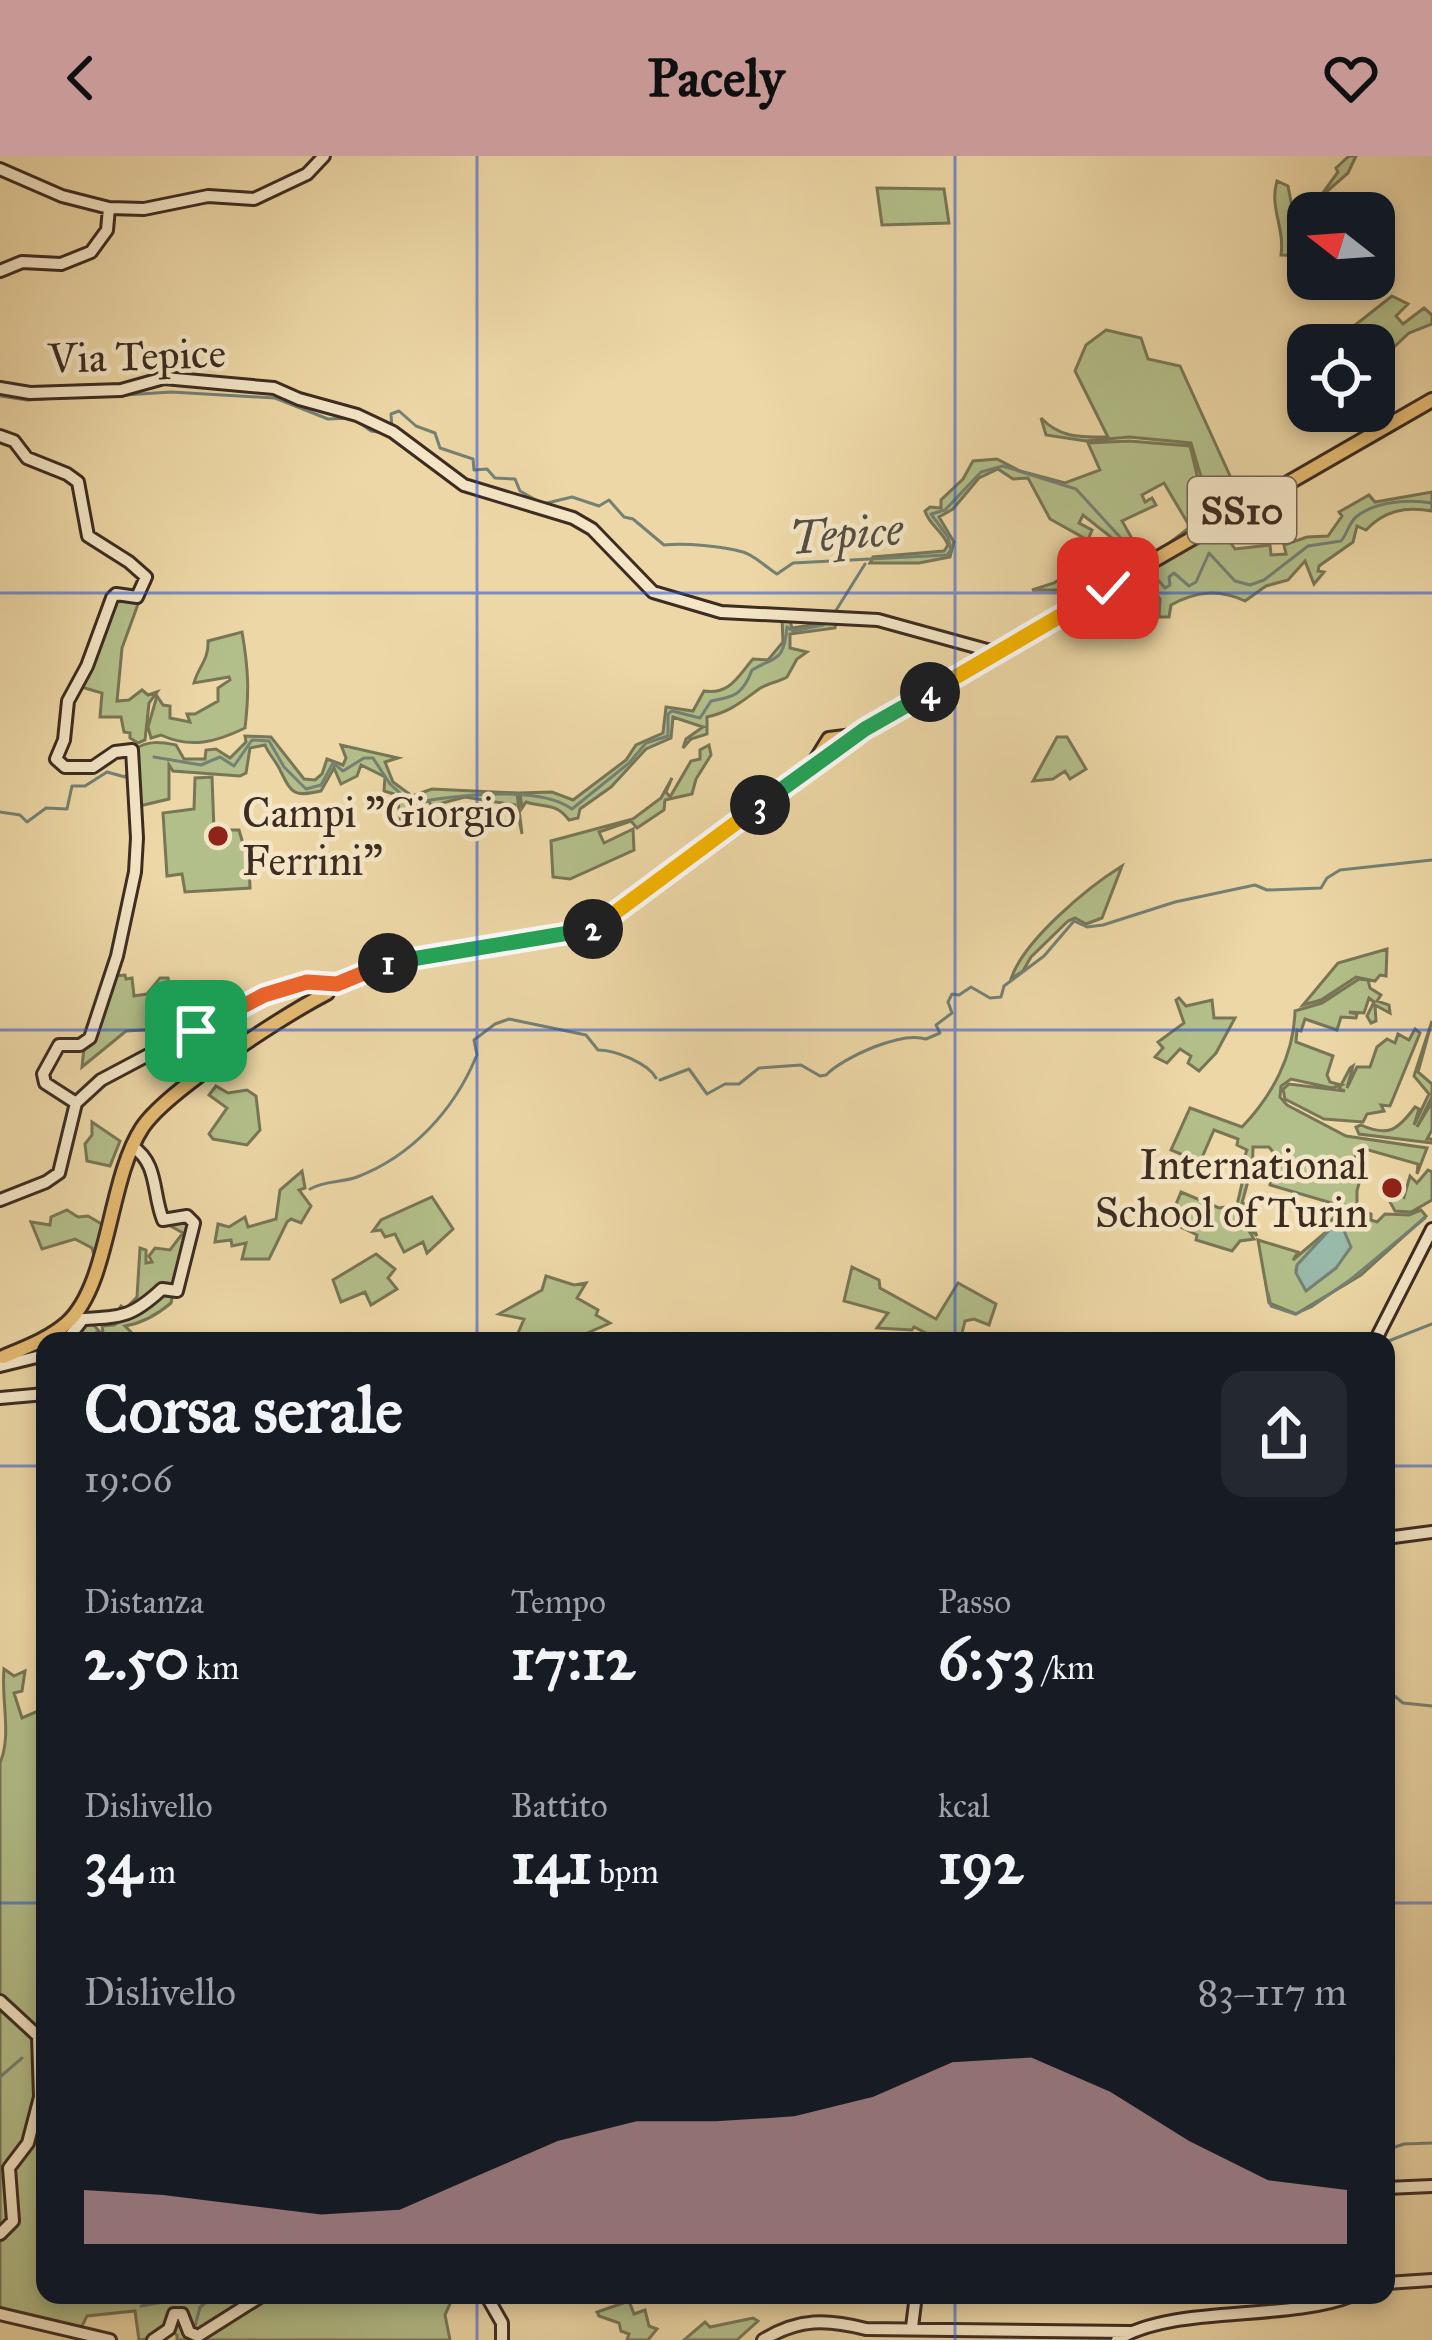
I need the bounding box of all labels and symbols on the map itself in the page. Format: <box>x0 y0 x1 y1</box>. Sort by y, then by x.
north arrow <box>1287 192 1395 300</box>
street label: Via Tepice <box>46 327 227 385</box>
road number: SS10 <box>1188 477 1296 543</box>
water label: Tepice <box>787 501 906 566</box>
pin <box>1057 537 1159 639</box>
pin: 4 <box>900 662 960 722</box>
pin: 3 <box>730 775 790 835</box>
place label: Campi "Giorgio Ferrini" <box>242 787 516 887</box>
marker: Campi "Giorgio Ferrini" <box>205 823 231 849</box>
pin: 2 <box>563 899 623 959</box>
pin: 1 <box>358 933 418 993</box>
pin <box>145 980 247 1082</box>
place label: International School of Turin <box>1095 1139 1369 1239</box>
marker: International School of Turin <box>1379 1175 1405 1201</box>

